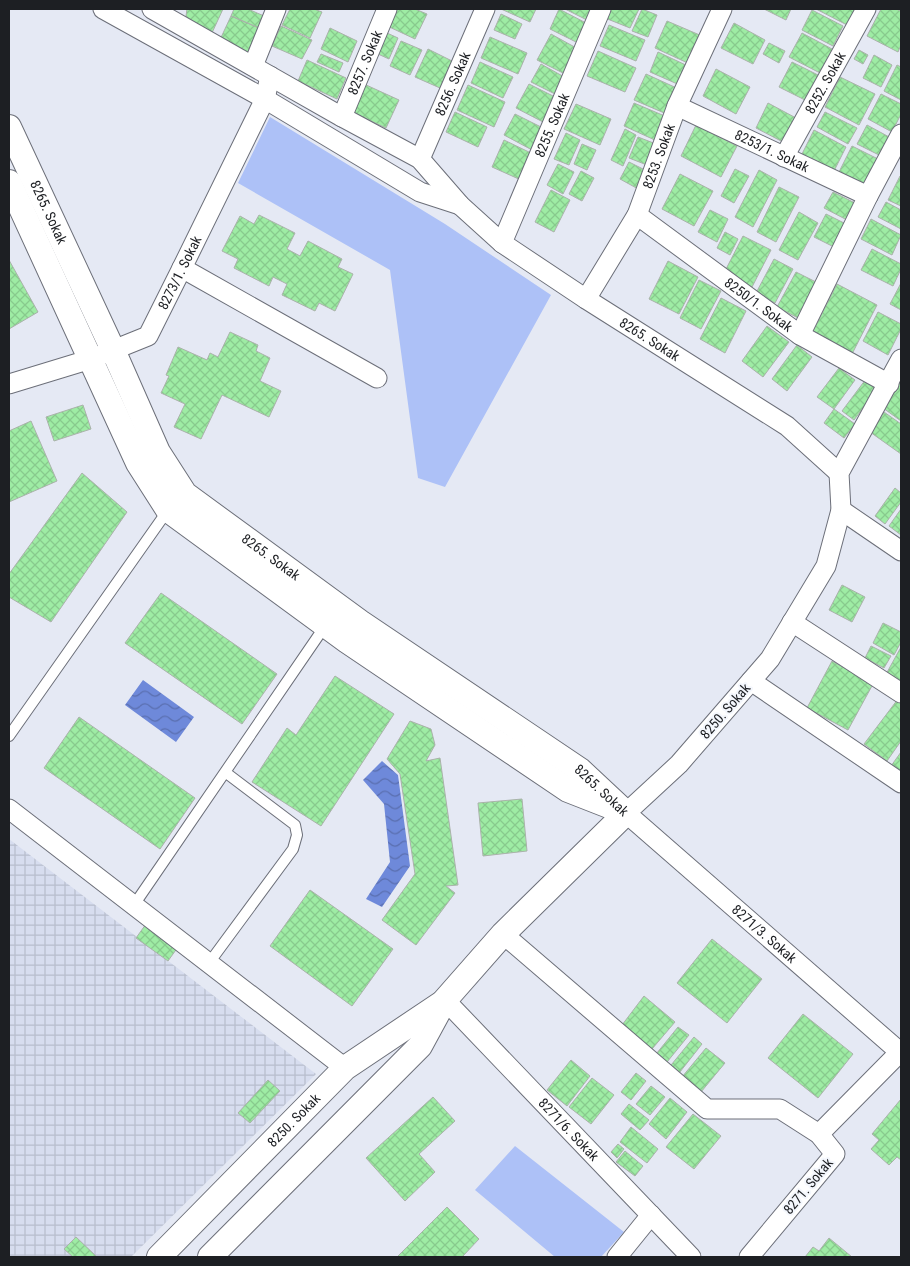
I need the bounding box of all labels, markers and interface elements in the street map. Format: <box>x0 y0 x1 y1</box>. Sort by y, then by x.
street label: 8257. Sokak <box>344 27 385 97</box>
street label: 8252. Sokak <box>802 48 849 116</box>
street label: 8256. Sokak <box>432 49 474 118</box>
street label: 8255. Sokak <box>531 90 573 160</box>
street label: 8253. Sokak <box>639 121 678 191</box>
street label: 8253/1. Sokak <box>732 126 812 175</box>
street label: 8265. Sokak <box>27 178 71 247</box>
street label: 8273/1. Sokak <box>155 232 205 312</box>
street label: 8250/1. Sokak <box>721 274 796 335</box>
street label: 8265. Sokak <box>617 314 683 365</box>
street label: 8265. Sokak <box>239 530 304 584</box>
street label: 8250. Sokak <box>697 680 754 742</box>
street label: 8265. Sokak <box>572 761 632 820</box>
street label: 8271/3. Sokak <box>729 901 800 967</box>
street label: 8250. Sokak <box>264 1090 324 1150</box>
street label: 8271/6. Sokak <box>535 1095 603 1164</box>
street label: 8271. Sokak <box>780 1154 836 1217</box>

